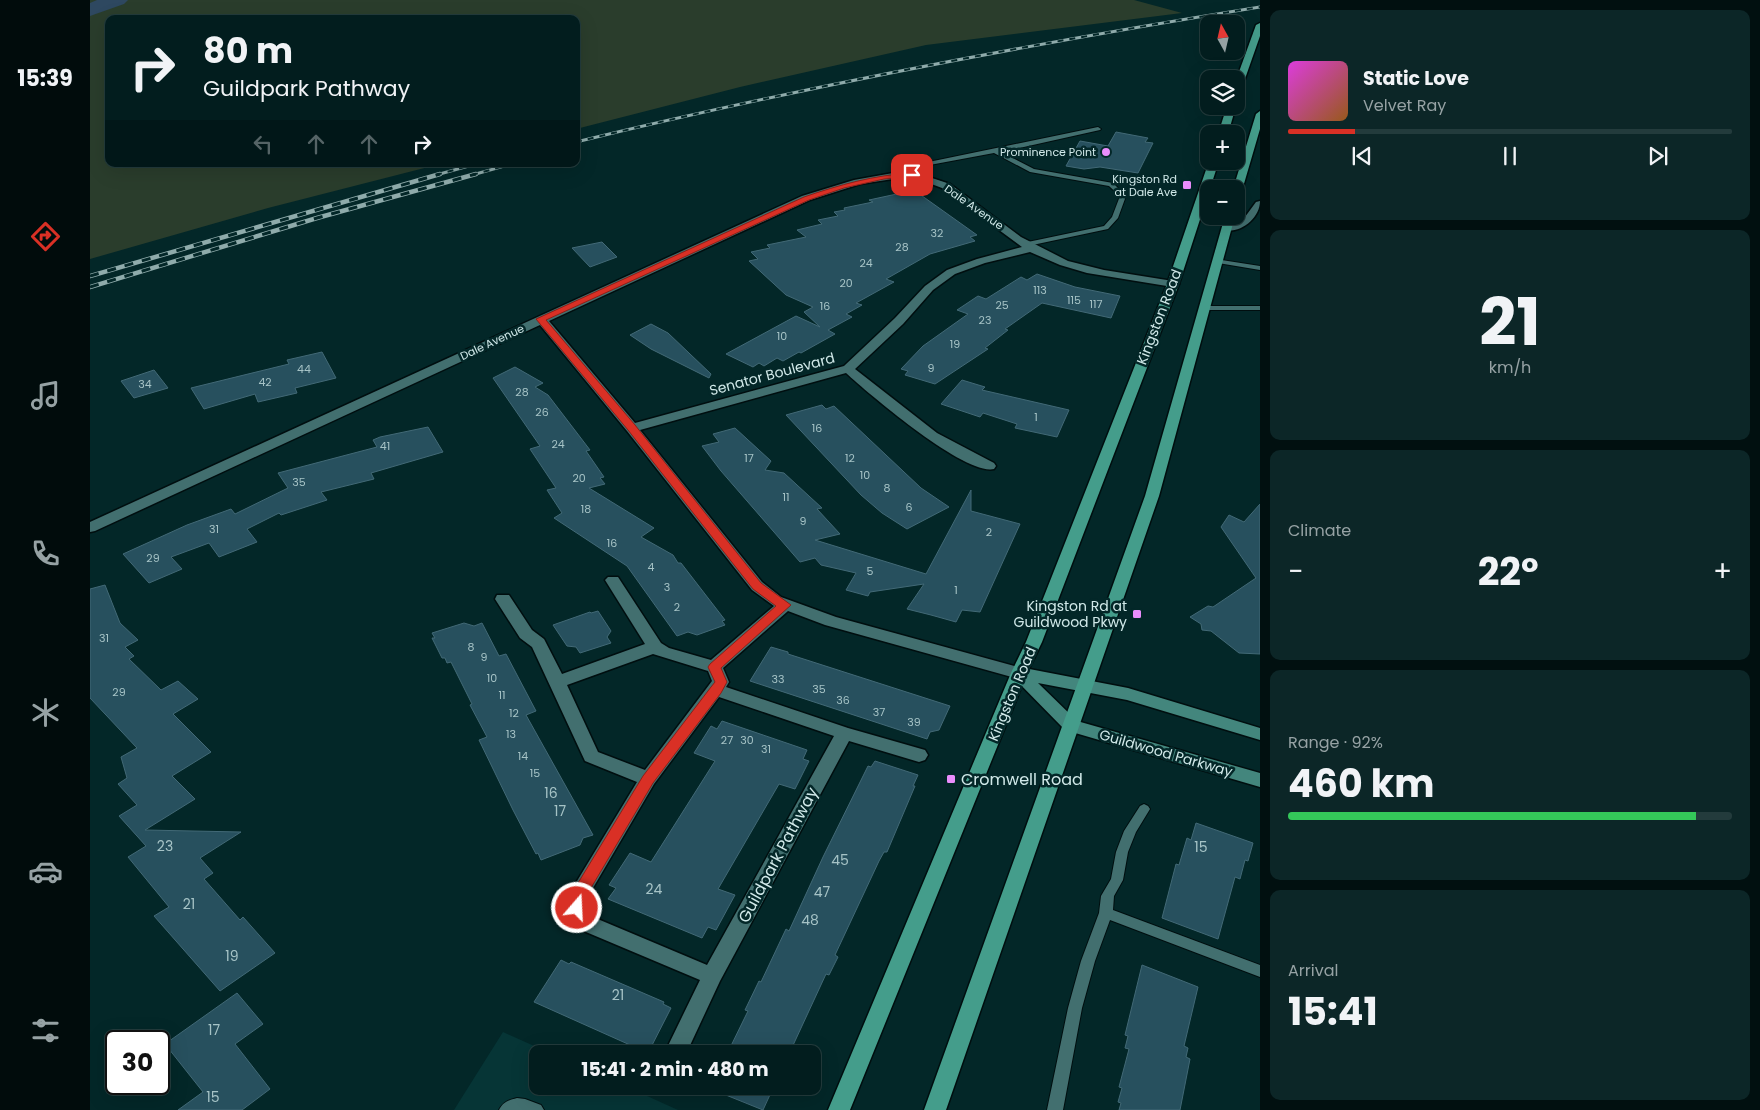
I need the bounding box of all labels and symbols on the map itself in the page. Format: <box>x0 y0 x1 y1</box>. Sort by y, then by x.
north arrow <box>1200 15 1245 60</box>
place label: Prominence Point <box>1000 144 1096 160</box>
marker: Prominence Point <box>1100 146 1112 158</box>
pin <box>891 154 933 196</box>
place label: Kingston Rd at Dale Ave <box>1112 171 1177 200</box>
marker: Kingston Rd at Dale Ave <box>1181 179 1193 191</box>
street label: Dale Avenue <box>941 181 1007 233</box>
house number: 32 <box>931 225 943 241</box>
house number: 28 <box>895 239 909 255</box>
house number: 24 <box>859 255 873 271</box>
street label: Kingston Road <box>1132 266 1186 368</box>
house number: 20 <box>839 275 853 291</box>
house number: 113 <box>1033 282 1047 298</box>
house number: 115 <box>1067 292 1081 308</box>
house number: 117 <box>1089 296 1103 312</box>
house number: 25 <box>995 297 1009 313</box>
house number: 16 <box>820 298 830 314</box>
house number: 23 <box>979 312 991 328</box>
street label: Dale Avenue <box>457 320 527 364</box>
house number: 10 <box>777 328 787 344</box>
house number: 19 <box>950 336 960 352</box>
street label: Senator Boulevard <box>707 348 837 400</box>
house number: 9 <box>928 360 935 376</box>
house number: 44 <box>297 361 311 377</box>
house number: 42 <box>258 374 272 390</box>
house number: 34 <box>138 376 152 392</box>
house number: 28 <box>515 384 529 400</box>
house number: 26 <box>535 404 549 420</box>
house number: 1 <box>1034 409 1038 425</box>
house number: 16 <box>812 420 822 436</box>
house number: 24 <box>551 436 565 452</box>
house number: 41 <box>380 438 390 454</box>
house number: 17 <box>744 450 754 466</box>
house number: 12 <box>845 450 855 466</box>
house number: 10 <box>860 467 870 483</box>
house number: 20 <box>572 470 586 486</box>
house number: 35 <box>292 474 306 490</box>
house number: 8 <box>884 480 891 496</box>
house number: 11 <box>782 489 790 505</box>
house number: 6 <box>906 499 913 515</box>
house number: 18 <box>581 501 591 517</box>
house number: 9 <box>800 513 807 529</box>
house number: 31 <box>209 521 219 537</box>
house number: 2 <box>986 524 992 540</box>
house number: 16 <box>607 535 617 551</box>
house number: 29 <box>146 550 160 566</box>
house number: 4 <box>648 559 655 575</box>
house number: 5 <box>867 563 874 579</box>
house number: 3 <box>664 579 670 595</box>
house number: 1 <box>954 582 958 598</box>
place label: Kingston Rd at Guildwood Pkwy <box>1014 596 1127 632</box>
house number: 2 <box>674 599 680 615</box>
marker: Kingston Rd at Guildwood Pkwy <box>1131 608 1143 620</box>
house number: 31 <box>99 630 109 646</box>
house number: 8 <box>468 639 475 655</box>
street label: Kingston Road <box>983 644 1041 744</box>
house number: 9 <box>481 649 488 665</box>
house number: 10 <box>487 670 497 686</box>
house number: 33 <box>772 671 784 687</box>
house number: 35 <box>812 681 826 697</box>
house number: 29 <box>112 684 126 700</box>
house number: 11 <box>498 687 506 703</box>
house number: 36 <box>836 692 850 708</box>
house number: 37 <box>873 704 885 720</box>
house number: 12 <box>509 705 519 721</box>
house number: 39 <box>907 714 921 730</box>
street label: Guildwood Parkway <box>1097 724 1235 782</box>
house number: 13 <box>506 726 516 742</box>
house number: 27 <box>721 732 733 748</box>
house number: 30 <box>740 732 754 748</box>
house number: 31 <box>761 741 771 757</box>
house number: 14 <box>518 748 528 764</box>
house number: 15 <box>530 765 540 781</box>
place label: Cromwell Road <box>961 768 1083 791</box>
marker: Cromwell Road <box>945 773 957 785</box>
house number: 16 <box>544 783 558 803</box>
street label: Guildpark Pathway <box>733 783 823 927</box>
house number: 17 <box>554 801 566 821</box>
house number: 23 <box>157 836 173 856</box>
house number: 15 <box>1194 837 1208 857</box>
house number: 45 <box>831 850 849 870</box>
house number: 24 <box>646 879 663 899</box>
position arrow <box>550 881 602 933</box>
house number: 47 <box>814 882 831 902</box>
house number: 21 <box>183 894 195 914</box>
house number: 48 <box>801 910 819 930</box>
house number: 19 <box>225 946 239 966</box>
house number: 21 <box>612 985 624 1005</box>
house number: 17 <box>208 1020 220 1040</box>
speed limit sign: 30 <box>105 1030 170 1095</box>
house number: 15 <box>206 1087 220 1107</box>

